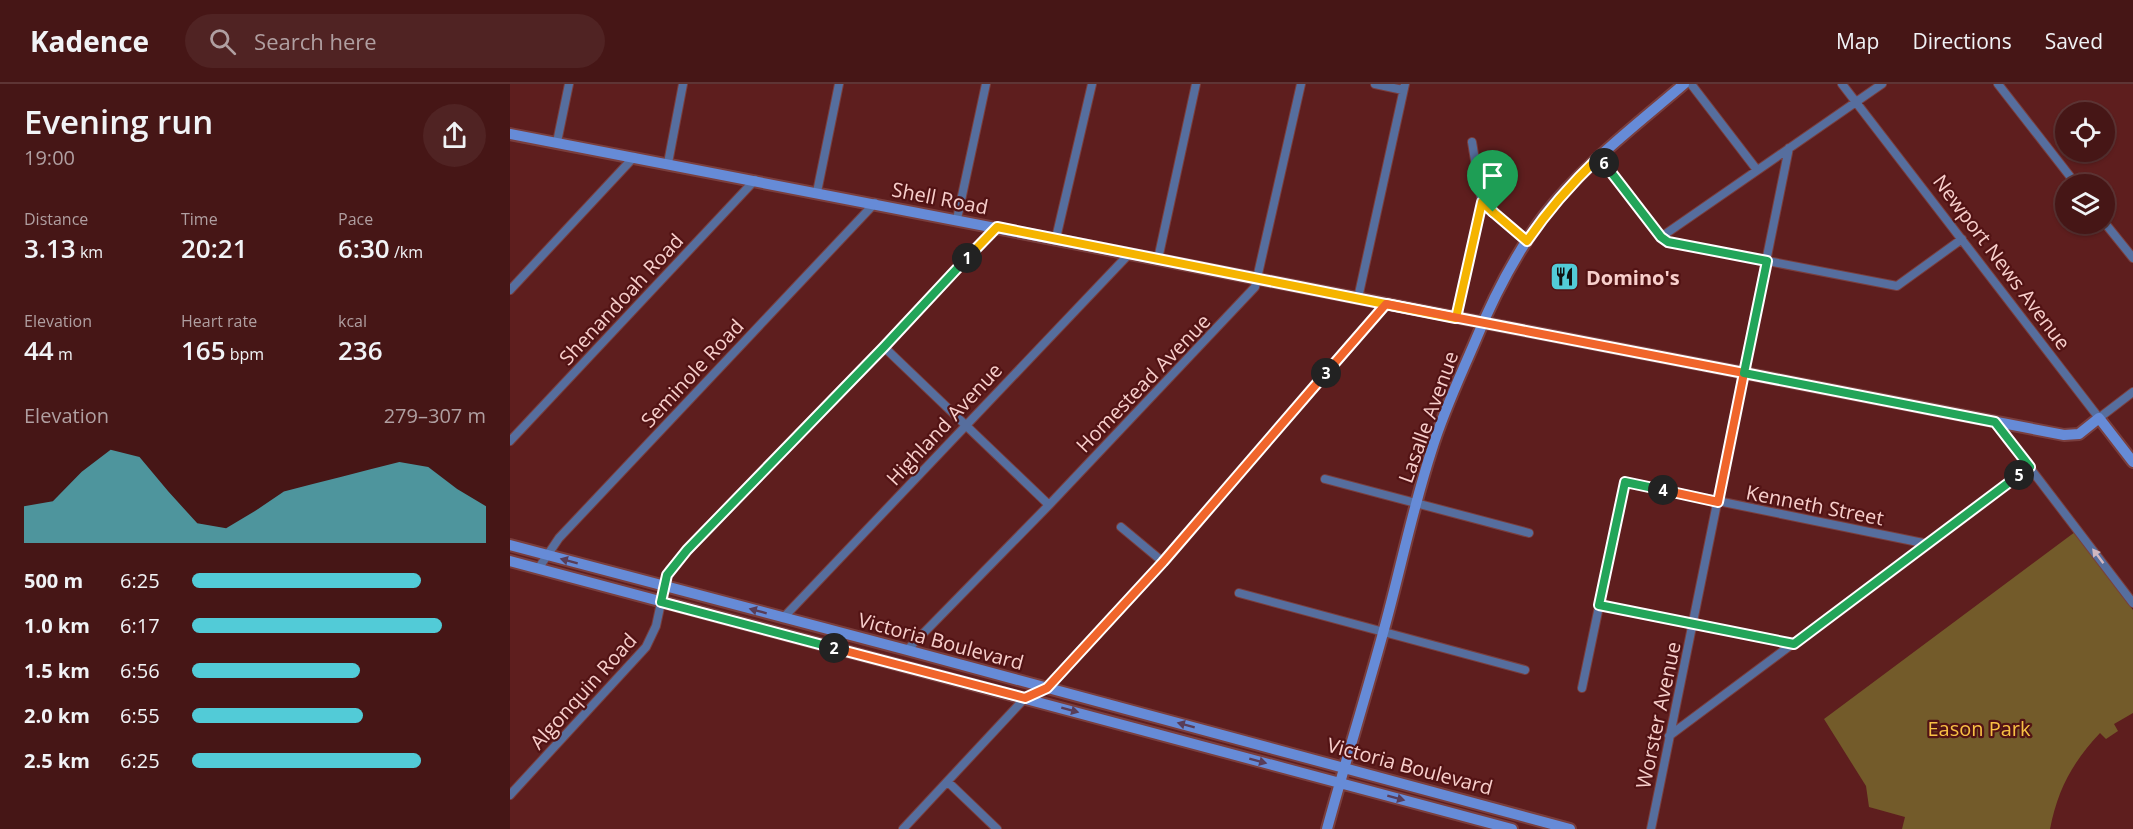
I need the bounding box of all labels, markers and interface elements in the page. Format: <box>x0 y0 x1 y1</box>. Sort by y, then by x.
search box <box>185 14 605 68</box>
text: Kadence <box>30 22 149 60</box>
icon: search <box>206 25 239 58</box>
text: Search here <box>254 26 377 56</box>
text: Map <box>1836 27 1879 55</box>
text: Directions <box>1912 27 2012 55</box>
text: Saved <box>2045 27 2103 55</box>
text: Evening run <box>24 99 213 144</box>
map controls <box>2055 102 2115 234</box>
button: locate <box>2055 102 2115 162</box>
button: share <box>423 104 486 167</box>
text: 19:00 <box>24 144 75 171</box>
pin: 6 <box>1589 148 1619 178</box>
pin <box>1467 150 1518 212</box>
text: 6 <box>1599 152 1609 174</box>
icon: arrive <box>1476 159 1509 192</box>
street label: Newport News Avenue <box>1927 169 2077 355</box>
button: layers <box>2055 174 2115 234</box>
street label: Shell Road <box>890 175 990 221</box>
text: Distance <box>24 208 88 230</box>
text: Time <box>181 208 218 230</box>
text: Pace <box>338 208 373 230</box>
street label: Shenandoah Road <box>553 227 689 371</box>
text: 3.13 <box>24 230 76 266</box>
text: 20:21 <box>181 230 248 266</box>
text: 6:30 <box>338 230 390 266</box>
text: km <box>76 241 103 263</box>
text: /km <box>390 241 423 263</box>
pin: 1 <box>952 243 982 273</box>
text: 1 <box>962 247 972 269</box>
restaurant icon: Domino's <box>1549 261 1581 293</box>
place label: Domino's <box>1586 264 1680 291</box>
street label: Homestead Avenue <box>1070 308 1216 458</box>
text: Elevation <box>24 310 92 332</box>
text: Heart rate <box>181 310 257 332</box>
text: kcal <box>338 310 367 332</box>
street label: Seminole Road <box>635 313 749 433</box>
text: 44 <box>24 332 54 368</box>
text: 165 <box>181 332 226 368</box>
text: 236 <box>338 332 383 368</box>
text: m <box>54 343 73 365</box>
text: bpm <box>226 343 264 365</box>
street label: Lasalle Avenue <box>1392 347 1464 487</box>
street label: Highland Avenue <box>880 357 1008 491</box>
pin: 3 <box>1311 358 1341 388</box>
text: 3 <box>1321 362 1331 384</box>
text: Elevation <box>24 402 109 429</box>
text: 279–307 m <box>384 402 486 429</box>
pin: 5 <box>2004 460 2034 490</box>
text: 5 <box>2014 464 2024 486</box>
pin: 4 <box>1648 475 1678 505</box>
street label: Kenneth Street <box>1744 478 1886 532</box>
text: 4 <box>1658 479 1668 501</box>
one-way arrow <box>2092 549 2104 564</box>
one-way arrow <box>560 556 578 565</box>
text: 500 m <box>24 567 83 594</box>
text: 6:25 <box>120 567 160 594</box>
one-way arrow <box>749 606 767 616</box>
street label: Victoria Boulevard <box>855 606 1027 676</box>
text: 1.0 km <box>24 612 90 639</box>
text: 6:17 <box>120 612 160 639</box>
street label: Algonquin Road <box>524 627 642 755</box>
pin: 2 <box>819 633 849 663</box>
text: 2 <box>829 637 839 659</box>
street label: Worster Avenue <box>1629 639 1687 791</box>
text: 1.5 km <box>24 657 90 684</box>
text: 6:56 <box>120 657 160 684</box>
text: 2.0 km <box>24 702 90 729</box>
text: 6:55 <box>120 702 160 729</box>
one-way arrow <box>1060 706 1079 716</box>
park label: Eason Park <box>1927 715 2031 742</box>
one-way arrow <box>1177 720 1195 729</box>
street label: Victoria Boulevard <box>1324 731 1496 801</box>
text: 2.5 km <box>24 747 90 774</box>
text: 6:25 <box>120 747 160 774</box>
one-way arrow <box>1249 756 1267 766</box>
one-way arrow <box>1387 793 1405 803</box>

